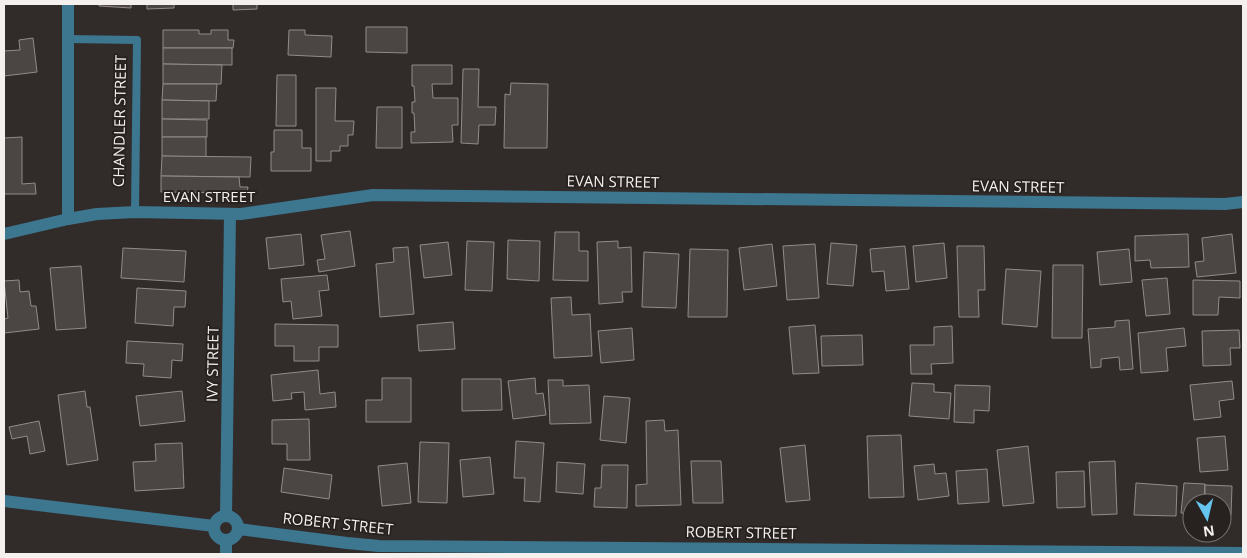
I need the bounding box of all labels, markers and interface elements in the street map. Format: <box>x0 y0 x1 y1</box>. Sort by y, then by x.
street label: CHANDLER STREET <box>108 54 130 187</box>
street label: EVAN STREET <box>567 170 660 192</box>
street label: EVAN STREET <box>972 175 1065 197</box>
street label: EVAN STREET <box>163 186 256 206</box>
street label: IVY STREET <box>201 325 223 402</box>
north arrow <box>1182 493 1232 543</box>
street label: ROBERT STREET <box>282 507 395 539</box>
street label: ROBERT STREET <box>685 521 797 543</box>
text: N <box>1202 521 1216 542</box>

